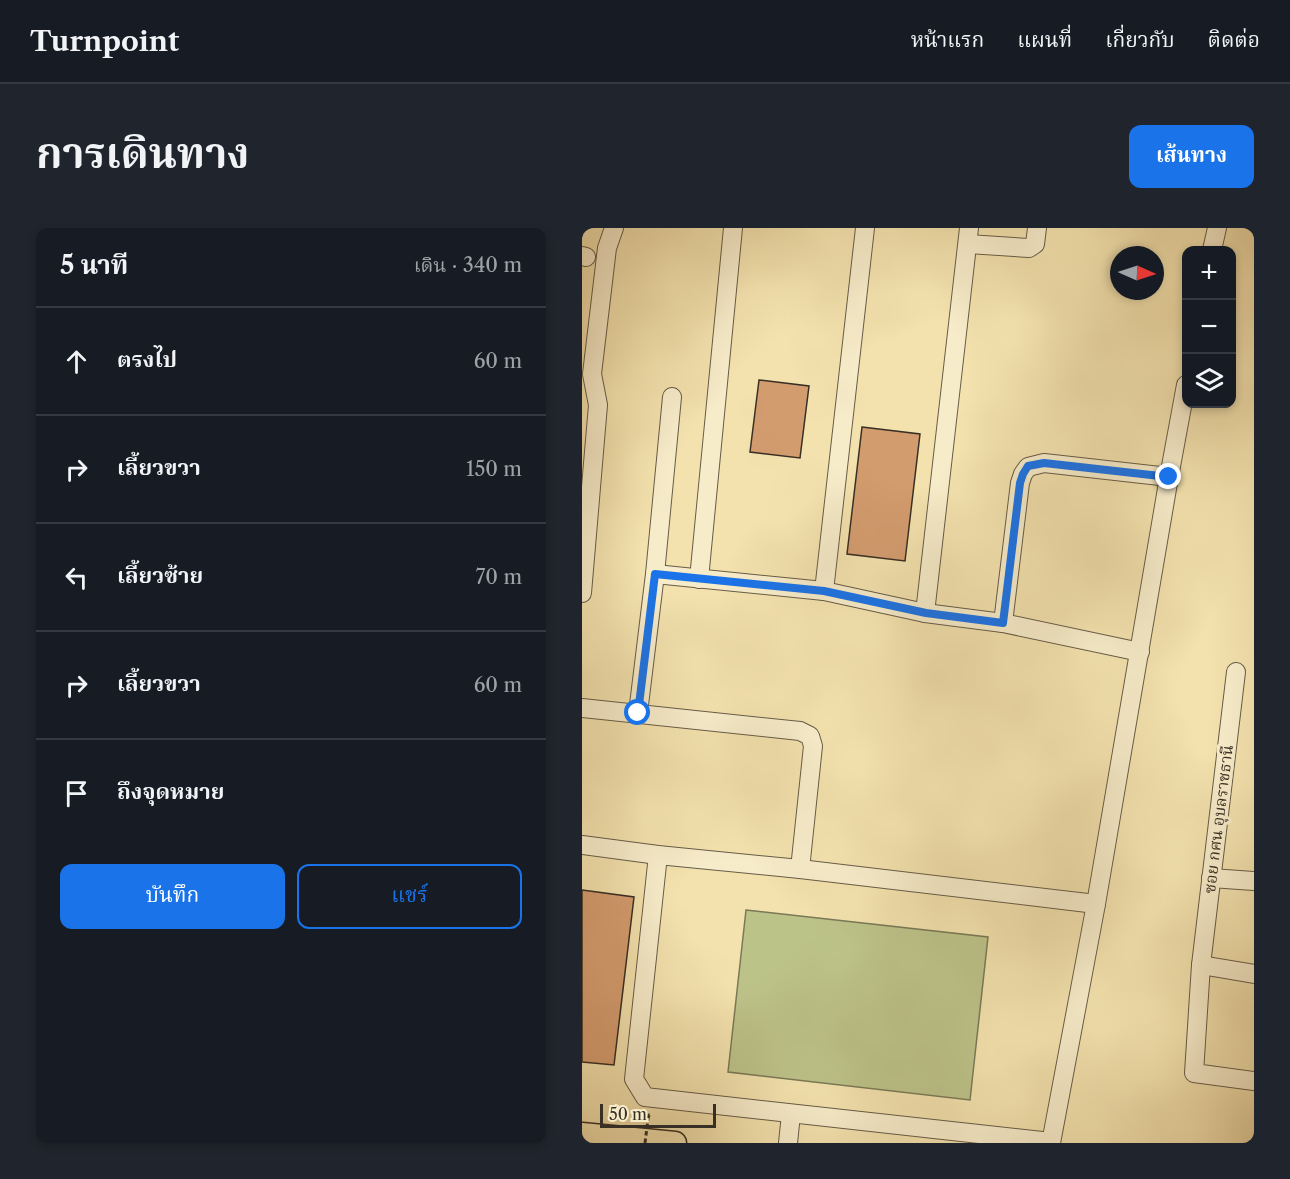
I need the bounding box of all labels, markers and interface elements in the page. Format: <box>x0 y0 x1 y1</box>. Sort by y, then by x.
text: Turnpoint <box>30 24 179 58</box>
text: หน้าแรก <box>911 27 984 52</box>
text: แผนที่ <box>1017 27 1072 52</box>
text: เกี่ยวกับ <box>1105 27 1175 52</box>
text: ติดต่อ <box>1208 27 1260 52</box>
button: เส้นทาง <box>1129 125 1254 188</box>
text: การเดินทาง <box>36 127 249 179</box>
north arrow <box>1110 246 1164 300</box>
map controls <box>1182 246 1236 408</box>
button: + <box>1182 246 1236 300</box>
text: 5 นาที <box>60 249 128 281</box>
text: เดิน · 340 m <box>414 253 522 277</box>
button: − <box>1182 300 1236 354</box>
icon: ahead <box>60 345 93 378</box>
text: ตรงไป <box>117 346 177 373</box>
text: 60 m <box>474 349 522 373</box>
button: layers <box>1182 354 1236 408</box>
icon: right <box>60 453 93 486</box>
text: เลี้ยวขวา <box>117 454 201 481</box>
text: 150 m <box>466 457 522 481</box>
route end <box>1155 463 1181 489</box>
icon: left <box>60 561 93 594</box>
text: เลี้ยวซ้าย <box>117 562 203 589</box>
text: 70 m <box>476 565 522 589</box>
icon: right <box>60 669 93 702</box>
text: เลี้ยวขวา <box>117 670 201 697</box>
text: 60 m <box>474 673 522 697</box>
route start <box>624 699 650 725</box>
street label: ซอย กศน อุบลราชธานี <box>1199 744 1239 895</box>
icon: arrive <box>60 777 93 810</box>
text: ถึงจุดหมาย <box>117 778 224 805</box>
button: บันทึก <box>60 864 285 929</box>
button: แชร์ <box>297 864 522 929</box>
scale bar <box>600 1101 716 1128</box>
text: 50 m <box>609 1104 647 1124</box>

